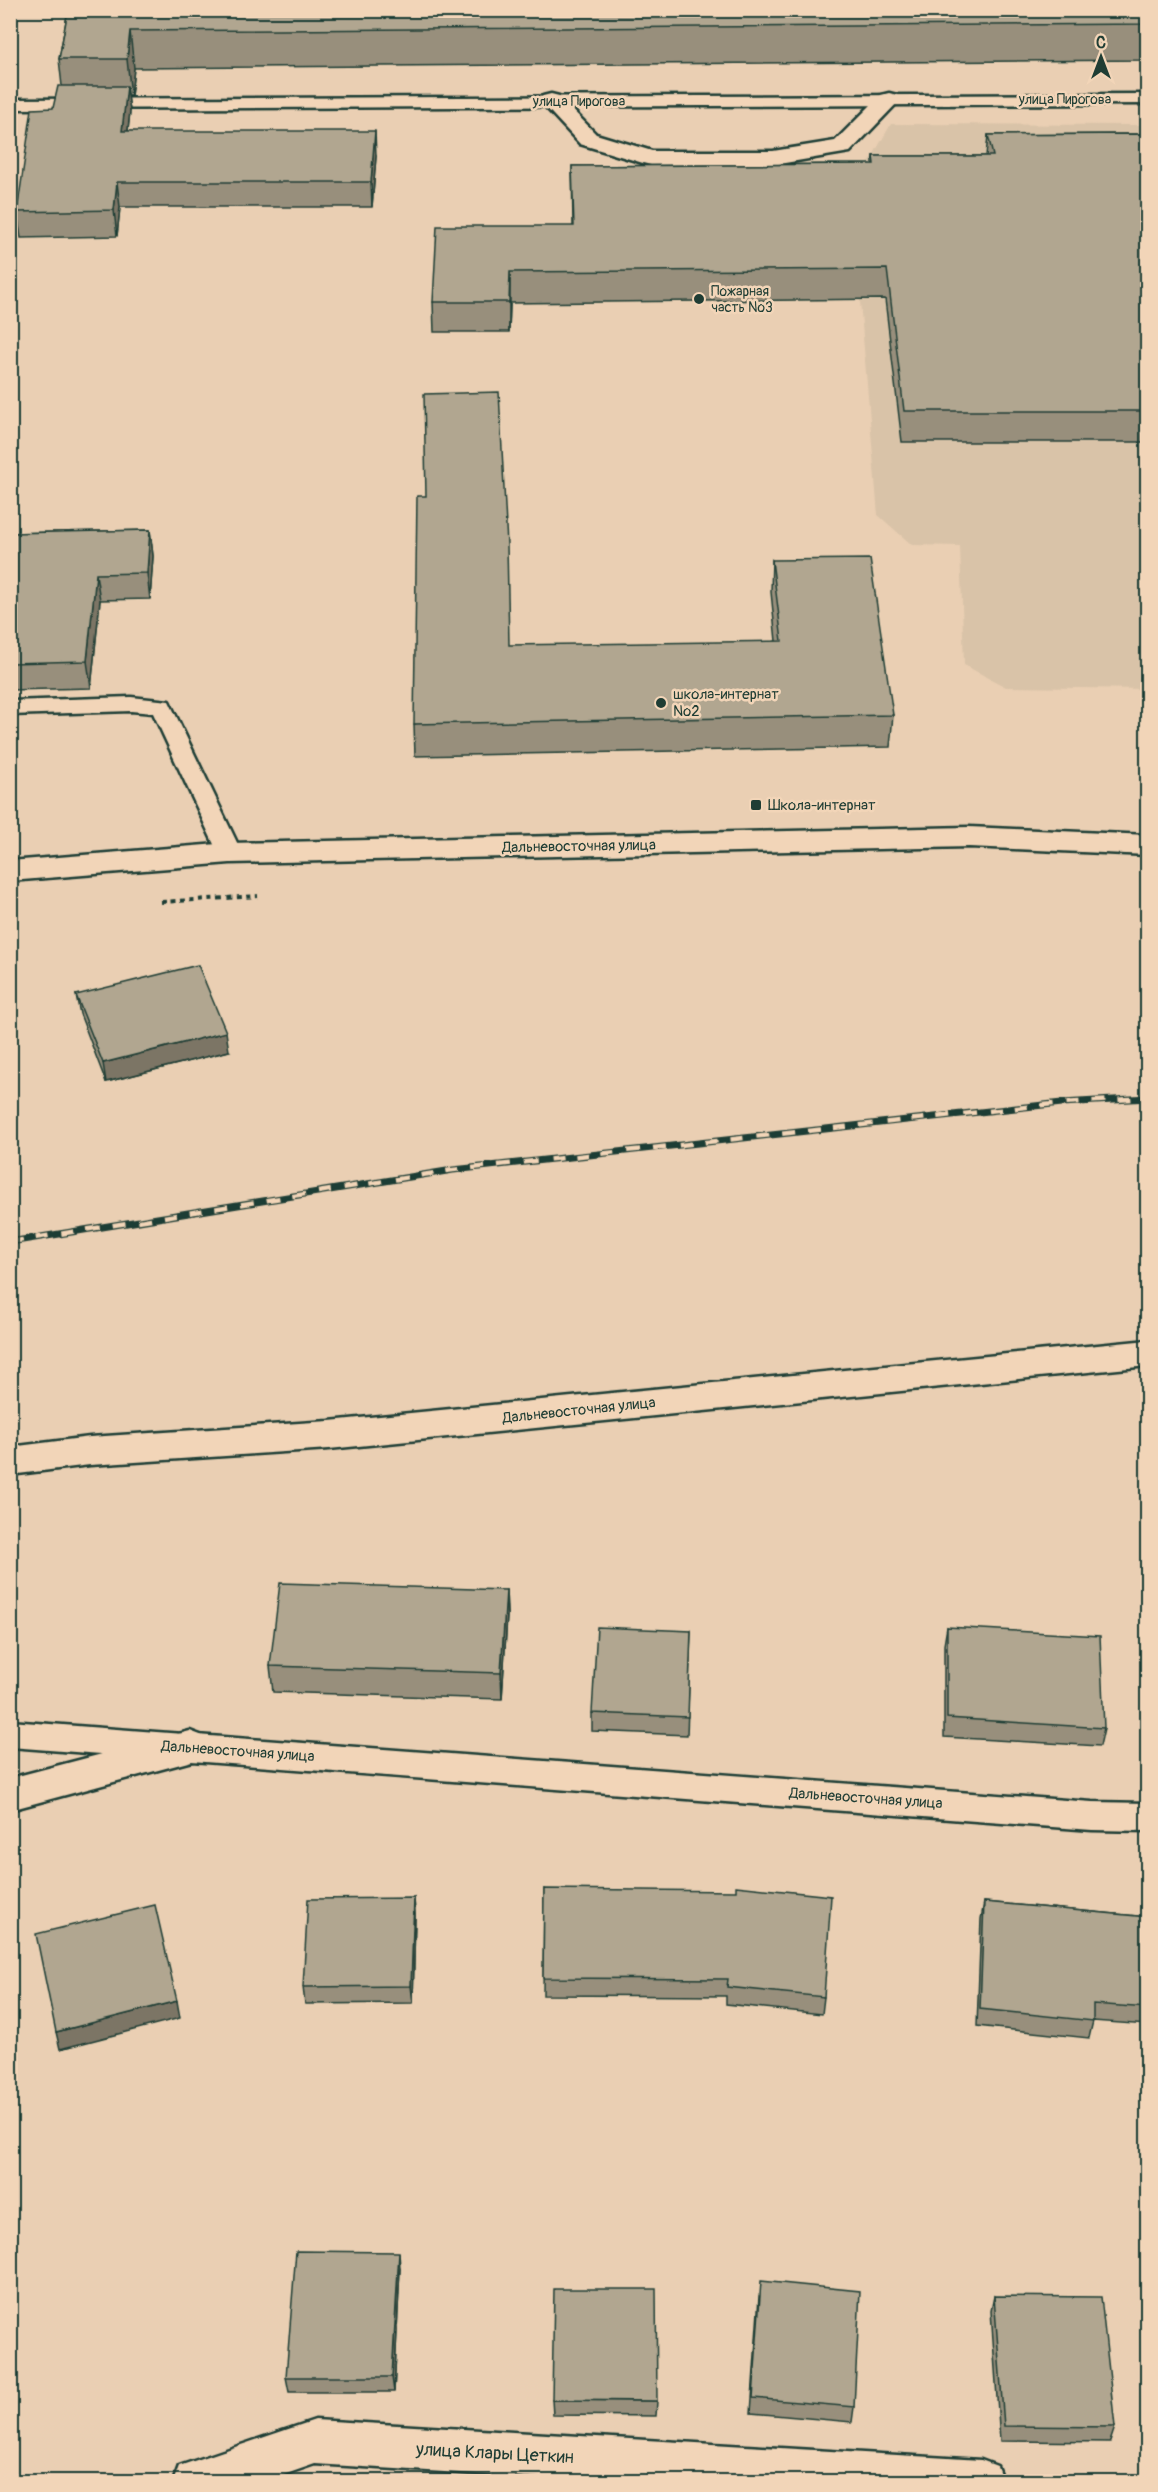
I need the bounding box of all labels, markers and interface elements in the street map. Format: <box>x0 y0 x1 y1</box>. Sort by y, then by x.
north arrow <box>1071 27 1131 87</box>
text: С <box>1096 33 1106 53</box>
street label: улица Пирогова <box>1018 91 1111 108</box>
street label: улица Пирогова <box>532 93 625 110</box>
place label: Пожарная часть №3 <box>711 283 773 316</box>
marker: Пожарная часть №3 <box>692 292 706 306</box>
place label: школа-интернат №2 <box>673 685 779 721</box>
marker: школа-интернат №2 <box>654 696 668 710</box>
place label: Школа-интернат <box>768 796 876 815</box>
marker: Школа-интернат <box>749 798 763 812</box>
street label: Дальневосточная улица <box>501 836 656 857</box>
street label: Дальневосточная улица <box>501 1393 656 1428</box>
street label: Дальневосточная улица <box>160 1737 315 1766</box>
street label: Дальневосточная улица <box>788 1784 943 1813</box>
street label: улица Клары Цеткин <box>415 2438 574 2469</box>

